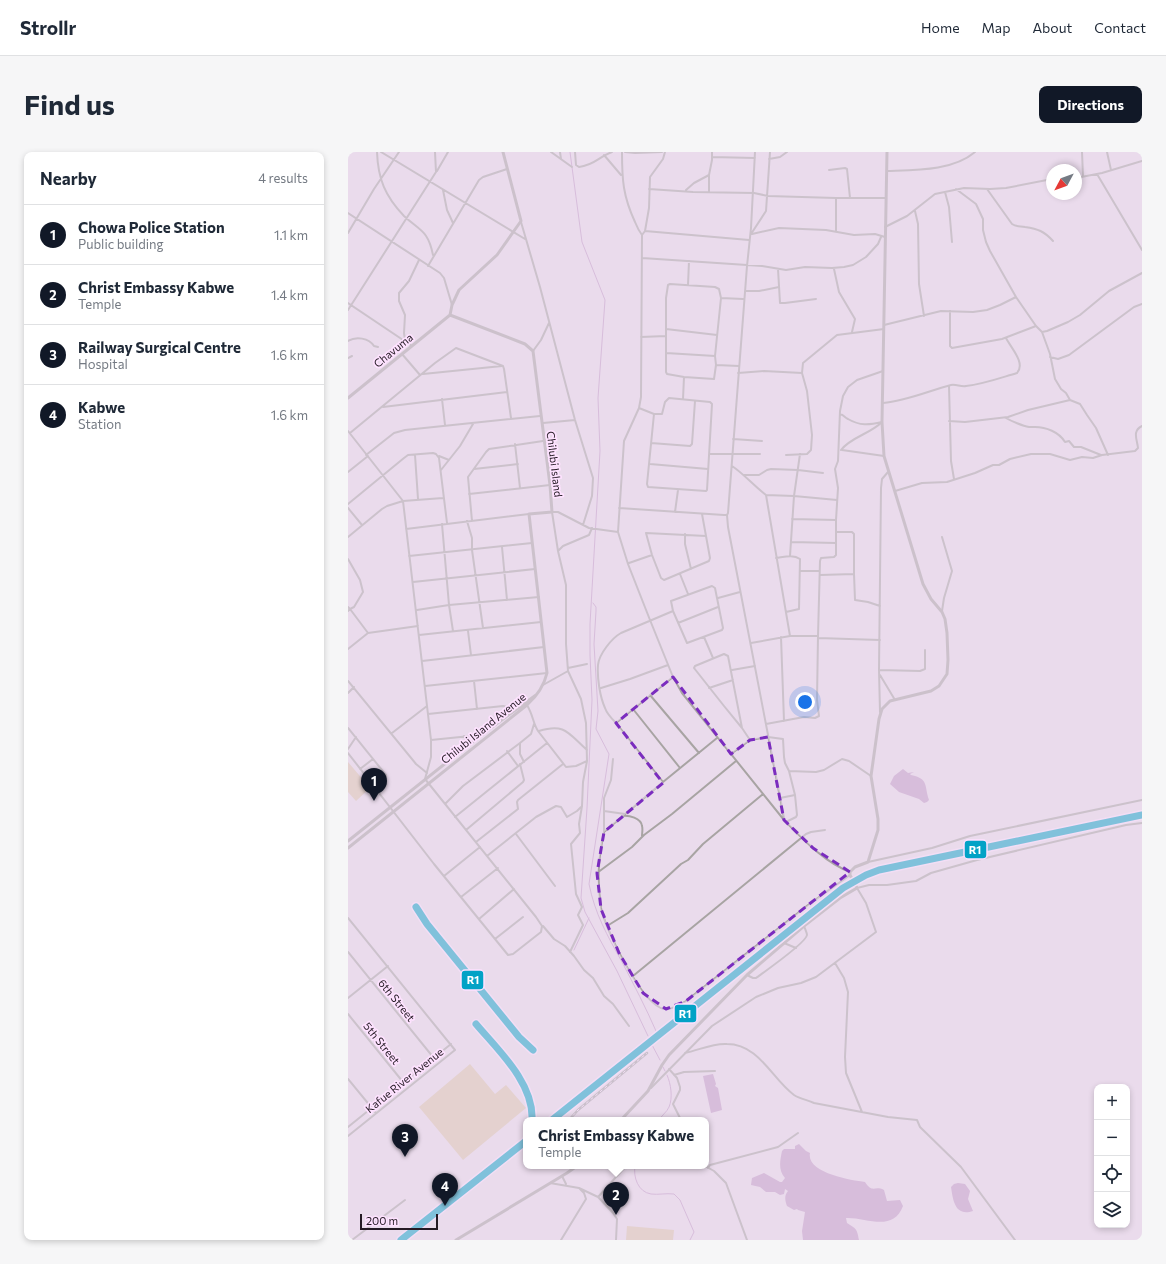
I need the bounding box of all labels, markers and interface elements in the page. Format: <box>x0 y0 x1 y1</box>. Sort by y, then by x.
text: Strollr <box>20 16 76 39</box>
text: Home <box>921 19 960 36</box>
text: Map <box>982 19 1010 36</box>
text: About <box>1032 19 1072 36</box>
text: Contact <box>1094 19 1146 36</box>
button: Directions <box>1039 86 1142 123</box>
text: Find us <box>24 87 115 121</box>
north arrow <box>1046 164 1082 200</box>
text: Nearby <box>40 168 97 189</box>
text: 4 results <box>258 170 308 186</box>
text: Chowa Police Station <box>78 218 225 236</box>
text: 1 <box>50 227 56 243</box>
text: 1.1 km <box>274 227 308 243</box>
text: Public building <box>78 236 164 252</box>
text: Christ Embassy Kabwe <box>78 278 234 296</box>
text: 2 <box>49 287 57 303</box>
text: 1.4 km <box>271 287 308 303</box>
text: Temple <box>78 296 121 312</box>
street label: Chavuma <box>371 330 415 370</box>
text: Railway Surgical Centre <box>78 338 241 356</box>
text: 3 <box>49 347 57 363</box>
text: 1.6 km <box>271 347 308 363</box>
text: Hospital <box>78 356 128 372</box>
text: Kabwe <box>78 398 125 416</box>
text: 4 <box>49 407 57 423</box>
text: 1.6 km <box>271 407 308 423</box>
text: Station <box>78 416 122 432</box>
street label: Chilubi Island <box>545 430 565 498</box>
street label: Chilubi Island Avenue <box>438 690 528 766</box>
your location <box>795 692 815 712</box>
pin: 1 <box>361 768 387 801</box>
line badge: R1 <box>964 840 987 859</box>
text: R1 <box>969 843 981 856</box>
line badge: R1 <box>461 970 484 990</box>
text: R1 <box>467 973 479 986</box>
street label: 6th Street <box>376 976 418 1024</box>
line badge: R1 <box>674 1004 697 1023</box>
text: R1 <box>679 1007 691 1020</box>
street label: 5th Street <box>361 1019 403 1067</box>
street label: Kafue River Avenue <box>363 1045 446 1115</box>
map controls <box>1094 1084 1130 1228</box>
button: + <box>1094 1084 1130 1120</box>
popup <box>523 1117 709 1169</box>
button: − <box>1094 1120 1130 1156</box>
pin: 3 <box>392 1124 418 1157</box>
text: Christ Embassy Kabwe <box>538 1126 694 1144</box>
text: Temple <box>538 1144 581 1160</box>
button: locate <box>1094 1156 1130 1192</box>
pin: 4 <box>432 1173 458 1206</box>
pin: 2 <box>603 1182 629 1215</box>
button: layers <box>1094 1192 1130 1228</box>
scale bar <box>360 1212 438 1231</box>
text: 200 m <box>366 1214 398 1227</box>

